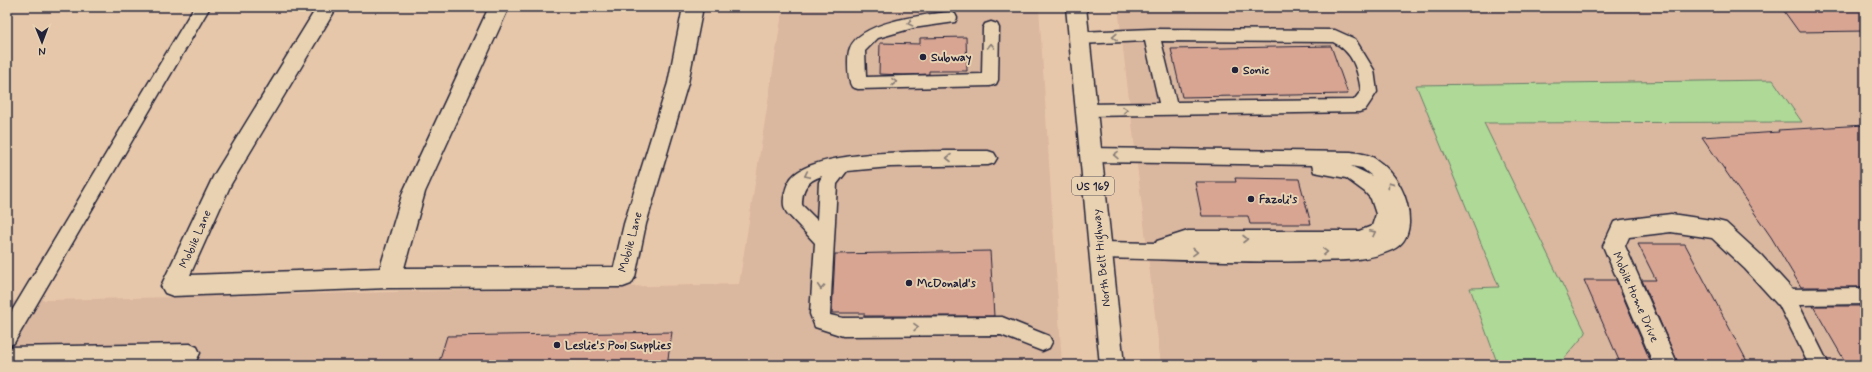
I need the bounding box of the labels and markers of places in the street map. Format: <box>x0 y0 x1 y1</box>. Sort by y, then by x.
place label: Subway <box>931 50 972 66</box>
marker: Subway <box>918 52 928 62</box>
place label: Sonic <box>1243 63 1269 79</box>
marker: Sonic <box>1230 65 1240 75</box>
place label: Fazoli's <box>1259 192 1298 208</box>
marker: Fazoli's <box>1246 194 1256 204</box>
place label: McDonald's <box>917 276 977 292</box>
marker: McDonald's <box>904 278 914 288</box>
place label: Leslie's Pool Supplies <box>565 338 672 354</box>
marker: Leslie's Pool Supplies <box>552 340 562 350</box>

